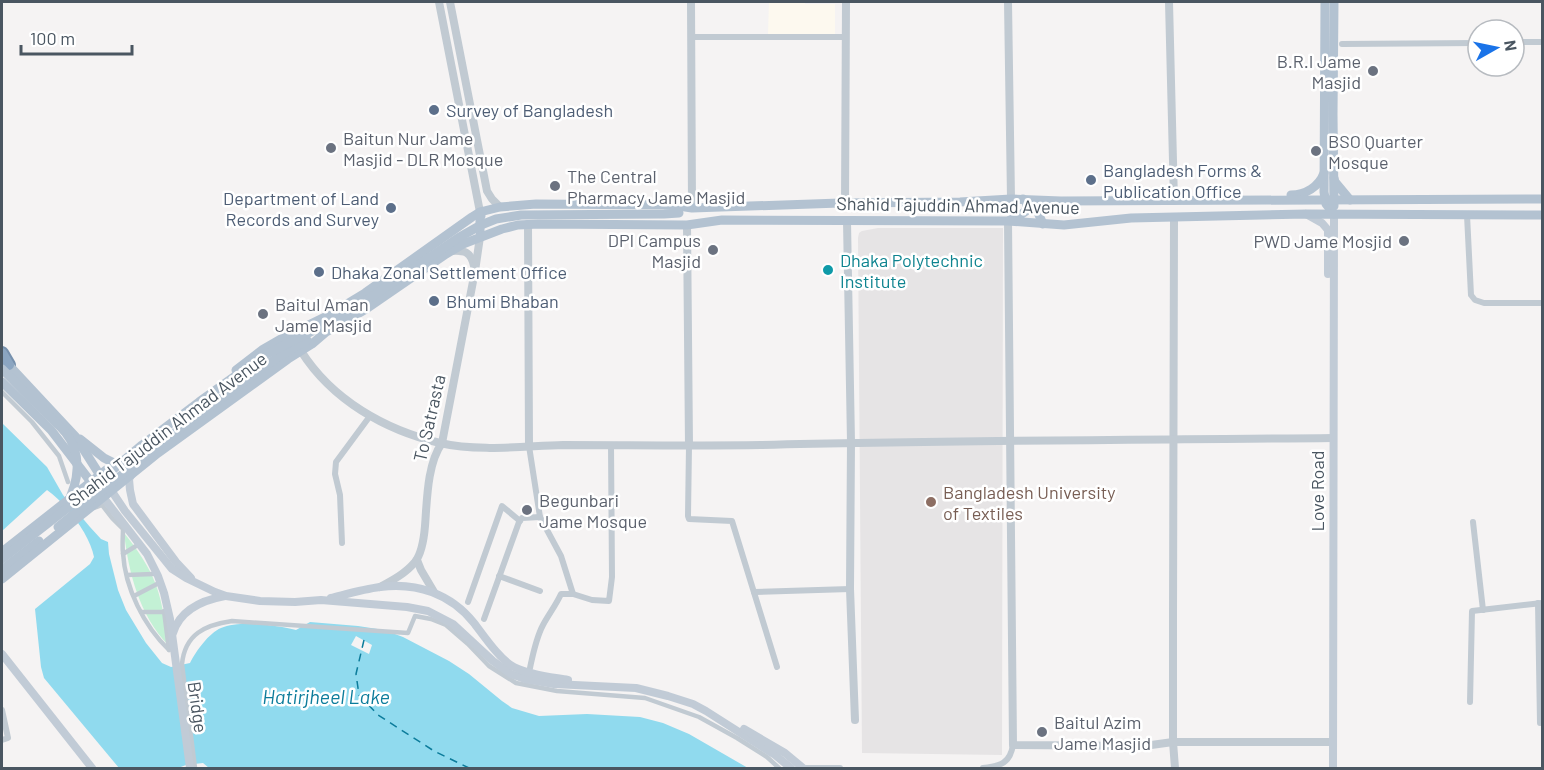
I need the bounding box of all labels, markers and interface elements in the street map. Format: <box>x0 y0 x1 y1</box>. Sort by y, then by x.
scale bar <box>21 18 132 56</box>
north arrow <box>1466 18 1526 78</box>
text: 100 m <box>30 27 75 49</box>
text: N <box>1501 39 1522 52</box>
place label: B.R.I Jame Masjid <box>1277 50 1361 93</box>
marker: B.R.I Jame Masjid <box>1366 64 1380 78</box>
place label: Survey of Bangladesh <box>446 99 613 121</box>
marker: Survey of Bangladesh <box>427 103 441 117</box>
place label: Baitun Nur Jame Masjid - DLR Mosque <box>343 127 503 170</box>
place label: BSO Quarter Mosque <box>1328 130 1423 173</box>
marker: Baitun Nur Jame Masjid - DLR Mosque <box>324 141 338 155</box>
marker: BSO Quarter Mosque <box>1309 144 1323 158</box>
place label: Bangladesh Forms & Publication Office <box>1103 159 1262 202</box>
place label: The Central Pharmacy Jame Masjid <box>567 165 745 208</box>
marker: Bangladesh Forms & Publication Office <box>1084 173 1098 187</box>
marker: The Central Pharmacy Jame Masjid <box>548 179 562 193</box>
place label: Department of Land Records and Survey <box>223 187 379 230</box>
street label: Shahid Tajuddin Ahmad Avenue <box>836 192 1080 218</box>
marker: Department of Land Records and Survey <box>384 201 398 215</box>
place label: DPI Campus Masjid <box>608 229 701 272</box>
place label: PWD Jame Mosjid <box>1254 230 1392 252</box>
marker: PWD Jame Mosjid <box>1397 234 1411 248</box>
marker: DPI Campus Masjid <box>706 243 720 257</box>
place label: Dhaka Polytechnic Institute <box>840 249 983 292</box>
place label: Dhaka Zonal Settlement Office <box>331 261 567 283</box>
marker: Dhaka Polytechnic Institute <box>821 263 835 277</box>
marker: Dhaka Zonal Settlement Office <box>312 265 326 279</box>
place label: Bhumi Bhaban <box>446 290 559 312</box>
place label: Baitul Aman Jame Masjid <box>275 293 372 336</box>
marker: Bhumi Bhaban <box>427 294 441 308</box>
marker: Baitul Aman Jame Masjid <box>256 307 270 321</box>
street label: Shahid Tajuddin Ahmad Avenue <box>63 347 271 511</box>
street label: To Satrasta <box>408 372 450 464</box>
street label: Love Road <box>1306 451 1328 531</box>
place label: Bangladesh University of Textiles <box>943 481 1116 524</box>
place label: Begunbari Jame Mosque <box>539 489 647 532</box>
marker: Bangladesh University of Textiles <box>924 495 938 509</box>
marker: Begunbari Jame Mosque <box>520 503 534 517</box>
street label: Bridge <box>184 680 212 734</box>
water label: Hatirjheel Lake <box>262 684 390 708</box>
place label: Baitul Azim Jame Masjid <box>1054 711 1151 754</box>
marker: Baitul Azim Jame Masjid <box>1035 725 1049 739</box>

